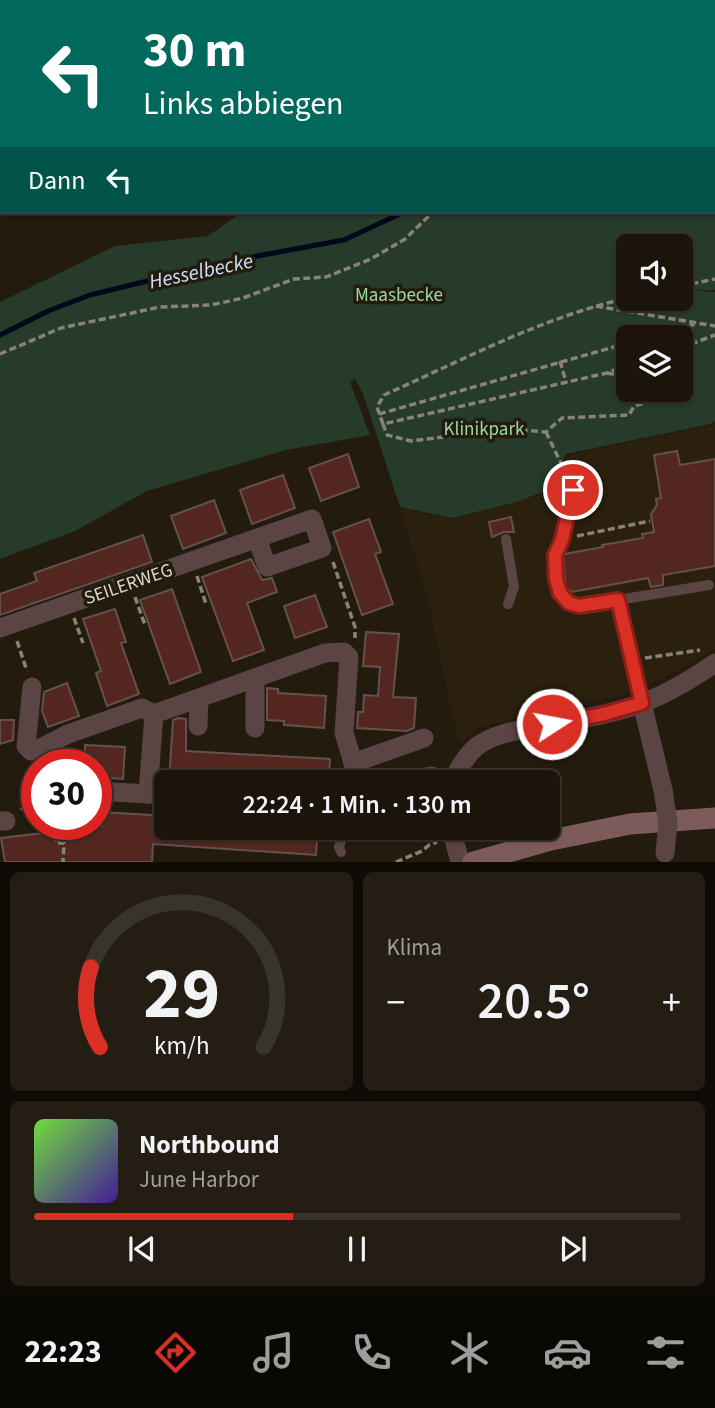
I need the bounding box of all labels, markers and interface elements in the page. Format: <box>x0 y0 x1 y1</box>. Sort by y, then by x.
text: 30 m <box>143 16 247 86</box>
icon: left <box>28 28 119 119</box>
text: Links abbiegen <box>143 81 344 127</box>
icon: left <box>100 161 138 199</box>
text: Dann <box>28 162 86 199</box>
map controls <box>616 234 693 402</box>
button: sound <box>616 234 693 311</box>
water label: Hesselbecke <box>146 245 256 297</box>
park label: Maasbecke <box>355 282 443 309</box>
button: layers <box>616 325 693 402</box>
park label: Klinikpark <box>444 416 525 443</box>
pin <box>543 460 603 520</box>
icon: arrive <box>554 471 592 509</box>
street label: SEILERWEG <box>81 557 176 612</box>
position arrow <box>515 687 589 761</box>
speed limit sign: 30 <box>21 749 112 840</box>
text: 22:24 · 1 Min. · 130 m <box>242 786 472 823</box>
text: Klima <box>387 931 442 964</box>
text: 29 <box>143 943 220 1047</box>
text: 20.5° <box>478 965 590 1039</box>
text: − <box>387 976 405 1030</box>
text: + <box>662 976 681 1030</box>
text: km/h <box>154 1028 209 1064</box>
text: Northbound <box>139 1126 280 1163</box>
text: June Harbor <box>139 1163 259 1196</box>
icon: previous <box>123 1230 161 1268</box>
icon: pause <box>338 1230 376 1268</box>
icon: next <box>554 1230 592 1268</box>
icon: directions <box>151 1328 200 1377</box>
icon: music <box>249 1328 298 1377</box>
icon: phone <box>347 1328 396 1377</box>
icon: climate <box>445 1328 494 1377</box>
icon: car <box>543 1328 592 1377</box>
icon: filters <box>641 1328 690 1377</box>
text: 22:23 <box>25 1329 102 1375</box>

